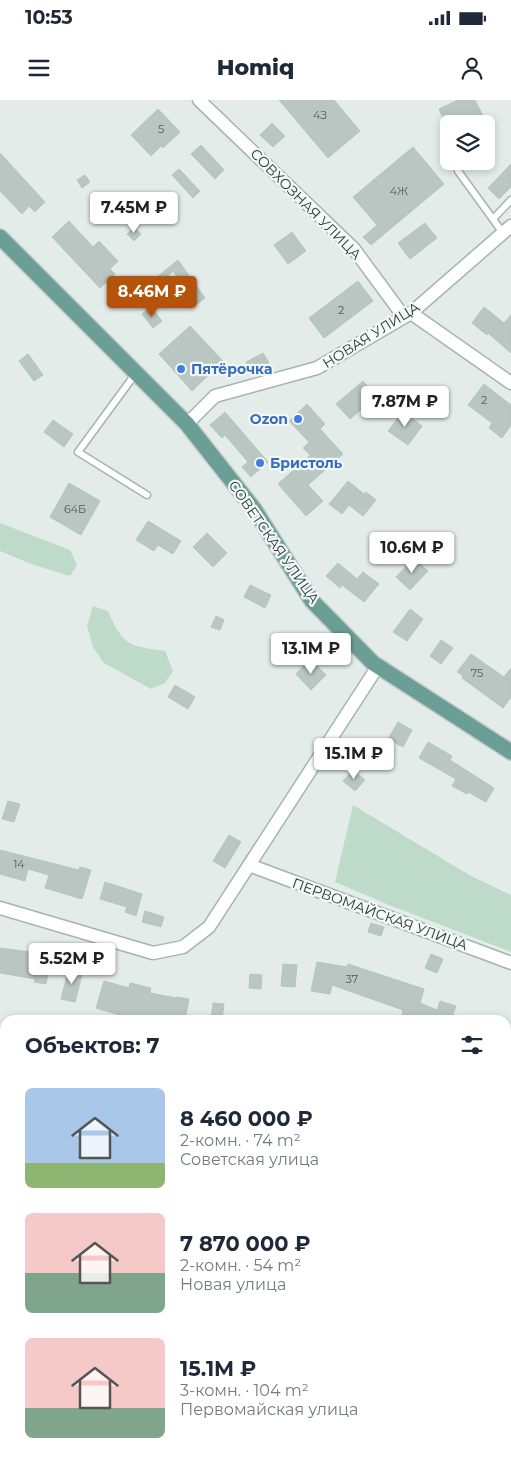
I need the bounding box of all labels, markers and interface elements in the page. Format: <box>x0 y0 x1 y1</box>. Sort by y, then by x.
text: 10:53 <box>25 6 73 29</box>
icon: menu <box>25 54 53 82</box>
text: Homiq <box>217 54 294 81</box>
icon: person <box>458 54 486 82</box>
house number: 4З <box>313 108 327 122</box>
map controls <box>440 115 495 170</box>
button: layers <box>440 115 495 170</box>
house number: 5 <box>158 122 164 136</box>
street label: СОВХОЗНАЯ УЛИЦА <box>247 145 366 264</box>
house number: 4Ж <box>390 184 408 198</box>
pin: 7.45M ₽ <box>88 192 180 234</box>
text: 7.45M ₽ <box>101 198 167 217</box>
pin: 8.46M ₽ <box>106 276 198 318</box>
text: 8.46M ₽ <box>118 282 186 301</box>
street label: НОВАЯ УЛИЦА <box>319 298 424 372</box>
house number: 2 <box>338 303 344 317</box>
place label: Пятёрочка <box>191 360 272 378</box>
marker: Пятёрочка <box>175 363 187 375</box>
pin: 7.87M ₽ <box>359 386 451 428</box>
text: 7.87M ₽ <box>372 392 438 411</box>
house number: 2 <box>481 393 487 407</box>
place label: Ozon <box>250 410 288 428</box>
marker: Ozon <box>292 413 304 425</box>
place label: Бристоль <box>270 454 343 472</box>
marker: Бристоль <box>254 457 266 469</box>
street label: СОВЕТСКАЯ УЛИЦА <box>225 477 324 608</box>
house number: 64Б <box>64 502 86 516</box>
pin: 10.6M ₽ <box>366 532 458 574</box>
text: 10.6M ₽ <box>380 538 444 557</box>
pin: 13.1M ₽ <box>265 632 357 675</box>
text: 13.1M ₽ <box>282 639 340 658</box>
house number: 75 <box>471 666 483 680</box>
pin: 15.1M ₽ <box>308 738 400 780</box>
text: 15.1M ₽ <box>325 744 383 763</box>
house number: 14 <box>13 857 25 871</box>
street label: ПЕРВОМАЙСКАЯ УЛИЦА <box>290 874 471 954</box>
pin: 5.52M ₽ <box>26 942 118 985</box>
text: 5.52M ₽ <box>40 949 104 968</box>
house number: 37 <box>346 972 358 986</box>
icon: filters <box>458 1031 486 1059</box>
text: Объектов: 7 <box>25 1033 160 1058</box>
text: 8 460 000 ₽ <box>180 1106 313 1131</box>
icon: home <box>65 1108 125 1168</box>
text: 2-комн. · 74 m² <box>180 1131 301 1150</box>
text: Советская улица <box>180 1150 319 1169</box>
text: 7 870 000 ₽ <box>180 1231 311 1256</box>
icon: home <box>65 1233 125 1293</box>
text: 2-комн. · 54 m² <box>180 1256 301 1275</box>
text: Новая улица <box>180 1275 286 1294</box>
text: 15.1M ₽ <box>180 1356 256 1381</box>
icon: home <box>65 1358 125 1418</box>
text: 3-комн. · 104 m² <box>180 1381 309 1400</box>
text: Первомайская улица <box>180 1400 358 1419</box>

